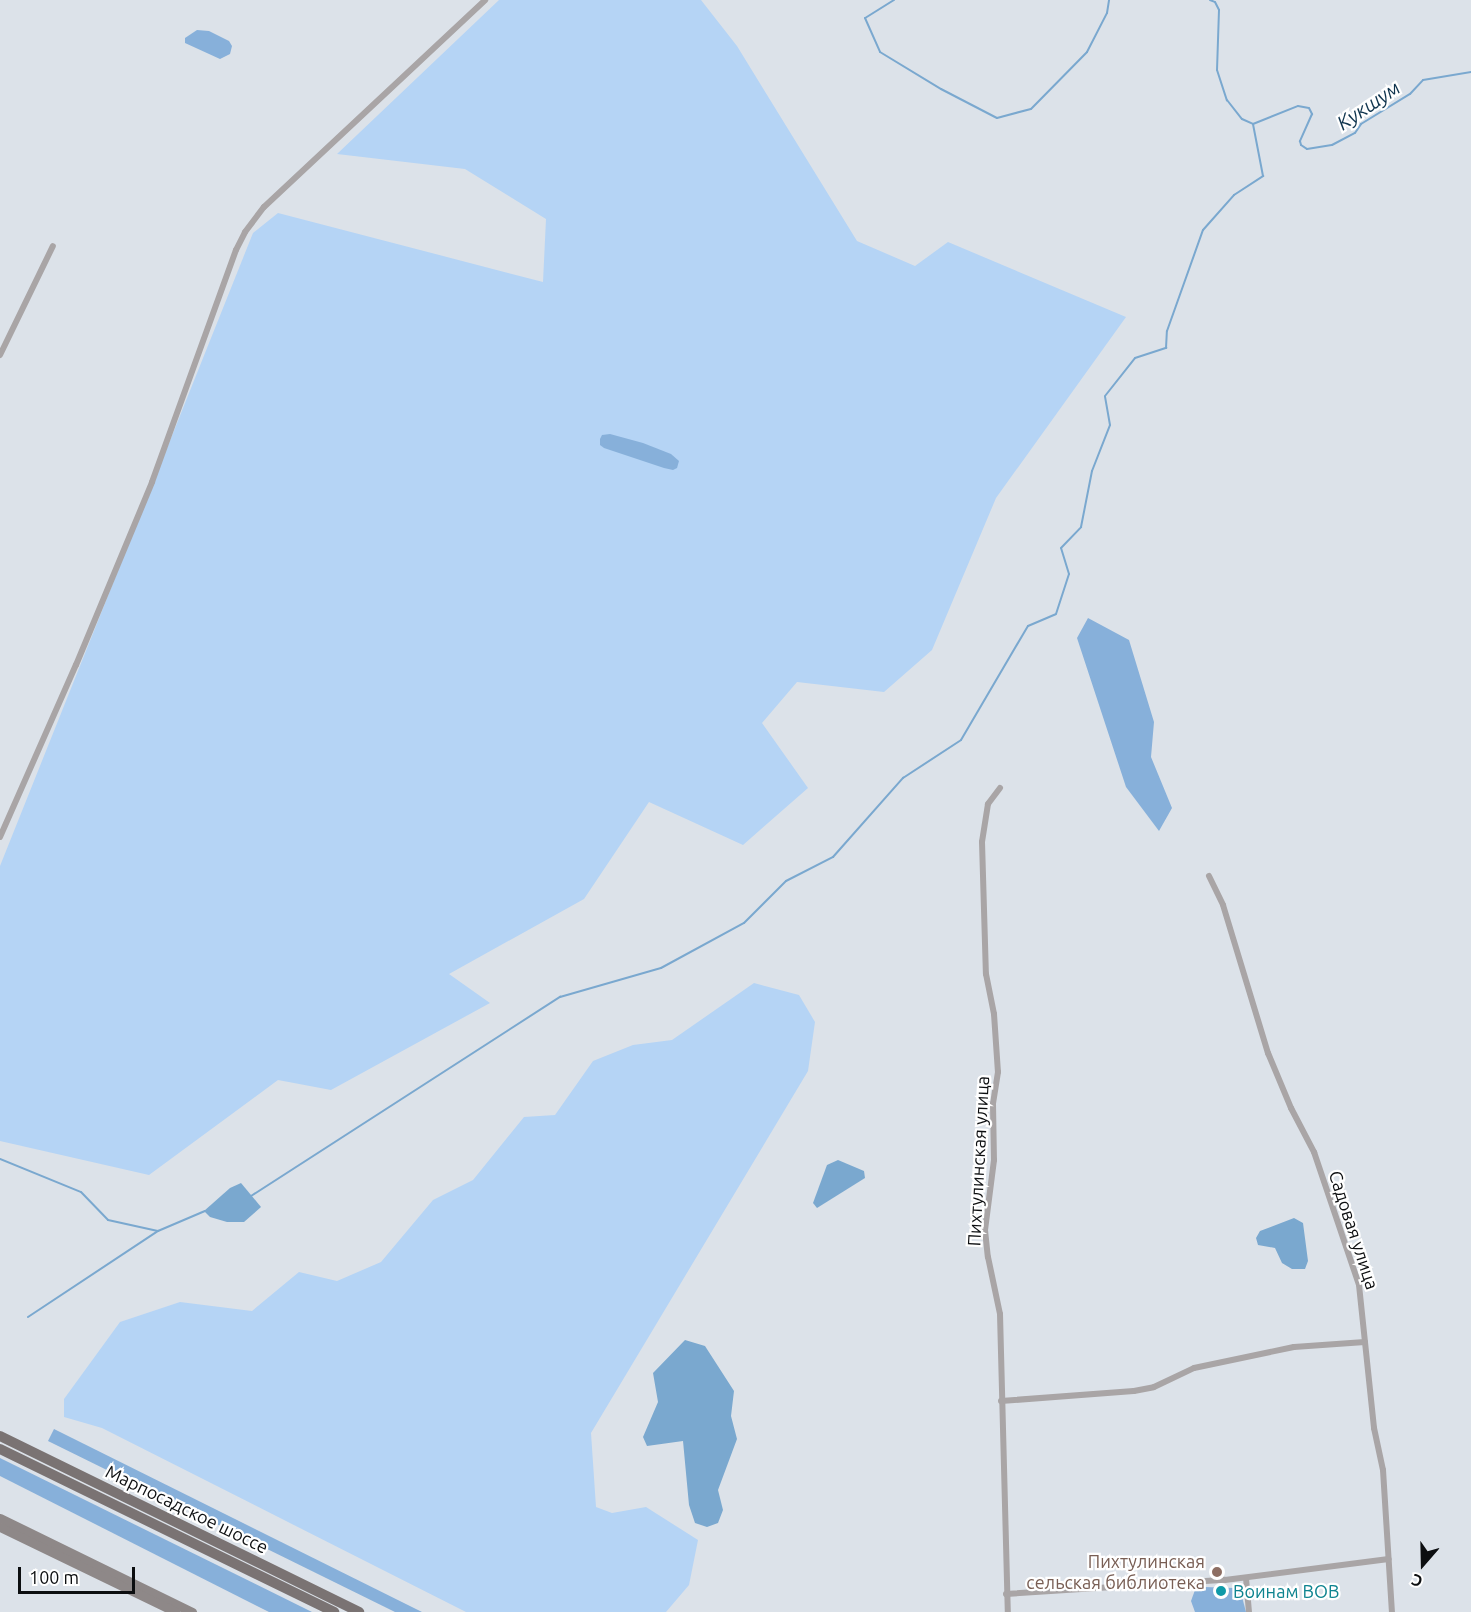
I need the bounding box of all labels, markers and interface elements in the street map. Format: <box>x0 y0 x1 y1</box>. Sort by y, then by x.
water label: Кукшум <box>1332 75 1404 135</box>
street label: Пихтулинская улица <box>963 1075 993 1247</box>
street label: Садовая улица <box>1325 1168 1383 1292</box>
street label: Марпосадское шоссе <box>102 1460 272 1558</box>
north arrow <box>1393 1534 1453 1594</box>
place label: Пихтулинская сельская библиотека <box>1026 1551 1205 1594</box>
scale bar <box>21 1555 138 1593</box>
marker: Пихтулинская сельская библиотека <box>1210 1565 1224 1579</box>
text: 100 m <box>29 1567 79 1587</box>
text: С <box>1409 1571 1425 1591</box>
place label: Воинам ВОВ <box>1233 1580 1339 1602</box>
marker: Воинам ВОВ <box>1214 1584 1228 1598</box>

